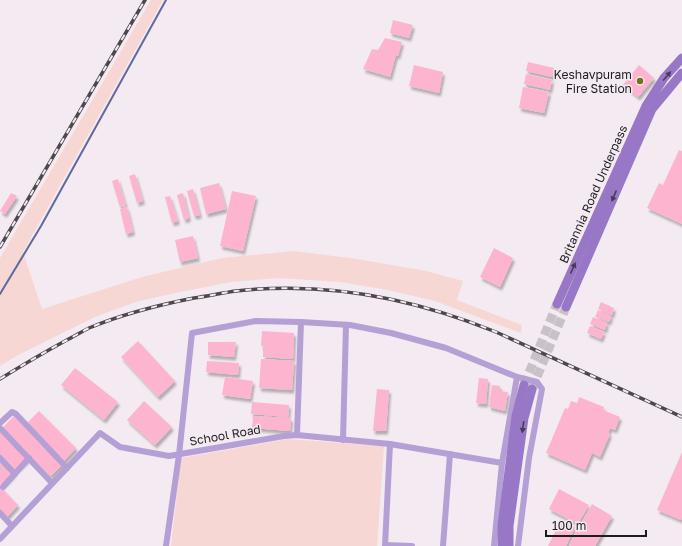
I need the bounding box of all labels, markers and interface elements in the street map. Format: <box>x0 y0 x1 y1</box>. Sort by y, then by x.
place label: Keshavpuram Fire Station <box>553 67 632 96</box>
one-way arrow <box>662 70 671 81</box>
marker: Keshavpuram Fire Station <box>635 76 645 86</box>
street label: Britannia Road Underpass <box>556 123 630 265</box>
one-way arrow <box>610 191 616 203</box>
one-way arrow <box>570 263 576 274</box>
street label: School Road <box>188 421 262 449</box>
one-way arrow <box>519 421 526 433</box>
scale bar <box>546 512 646 538</box>
text: 100 m <box>552 518 586 533</box>

